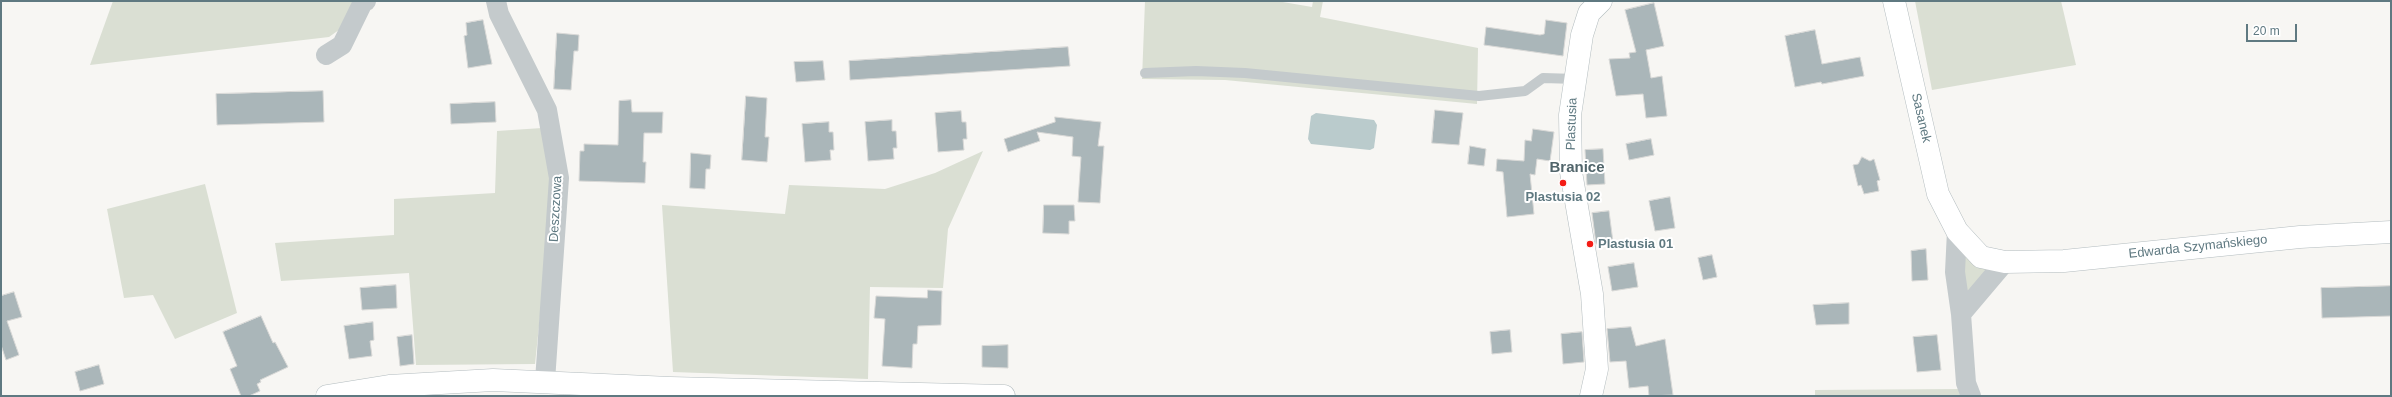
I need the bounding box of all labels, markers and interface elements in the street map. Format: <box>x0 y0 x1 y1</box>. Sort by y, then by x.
scale bar <box>2248 16 2299 42</box>
text: 20 m <box>2253 24 2280 38</box>
street label: Sasanek <box>1908 92 1934 144</box>
street label: Plastusia <box>1563 97 1581 151</box>
district label: Branice <box>1549 159 1605 177</box>
street label: Deszczowa <box>546 175 566 243</box>
marker: Plastusia 02 <box>1558 178 1568 188</box>
place label: Plastusia 02 <box>1525 189 1601 205</box>
street label: Edwarda Szymańskiego <box>2128 232 2268 262</box>
place label: Plastusia 01 <box>1598 236 1673 252</box>
marker: Plastusia 01 <box>1585 239 1595 249</box>

